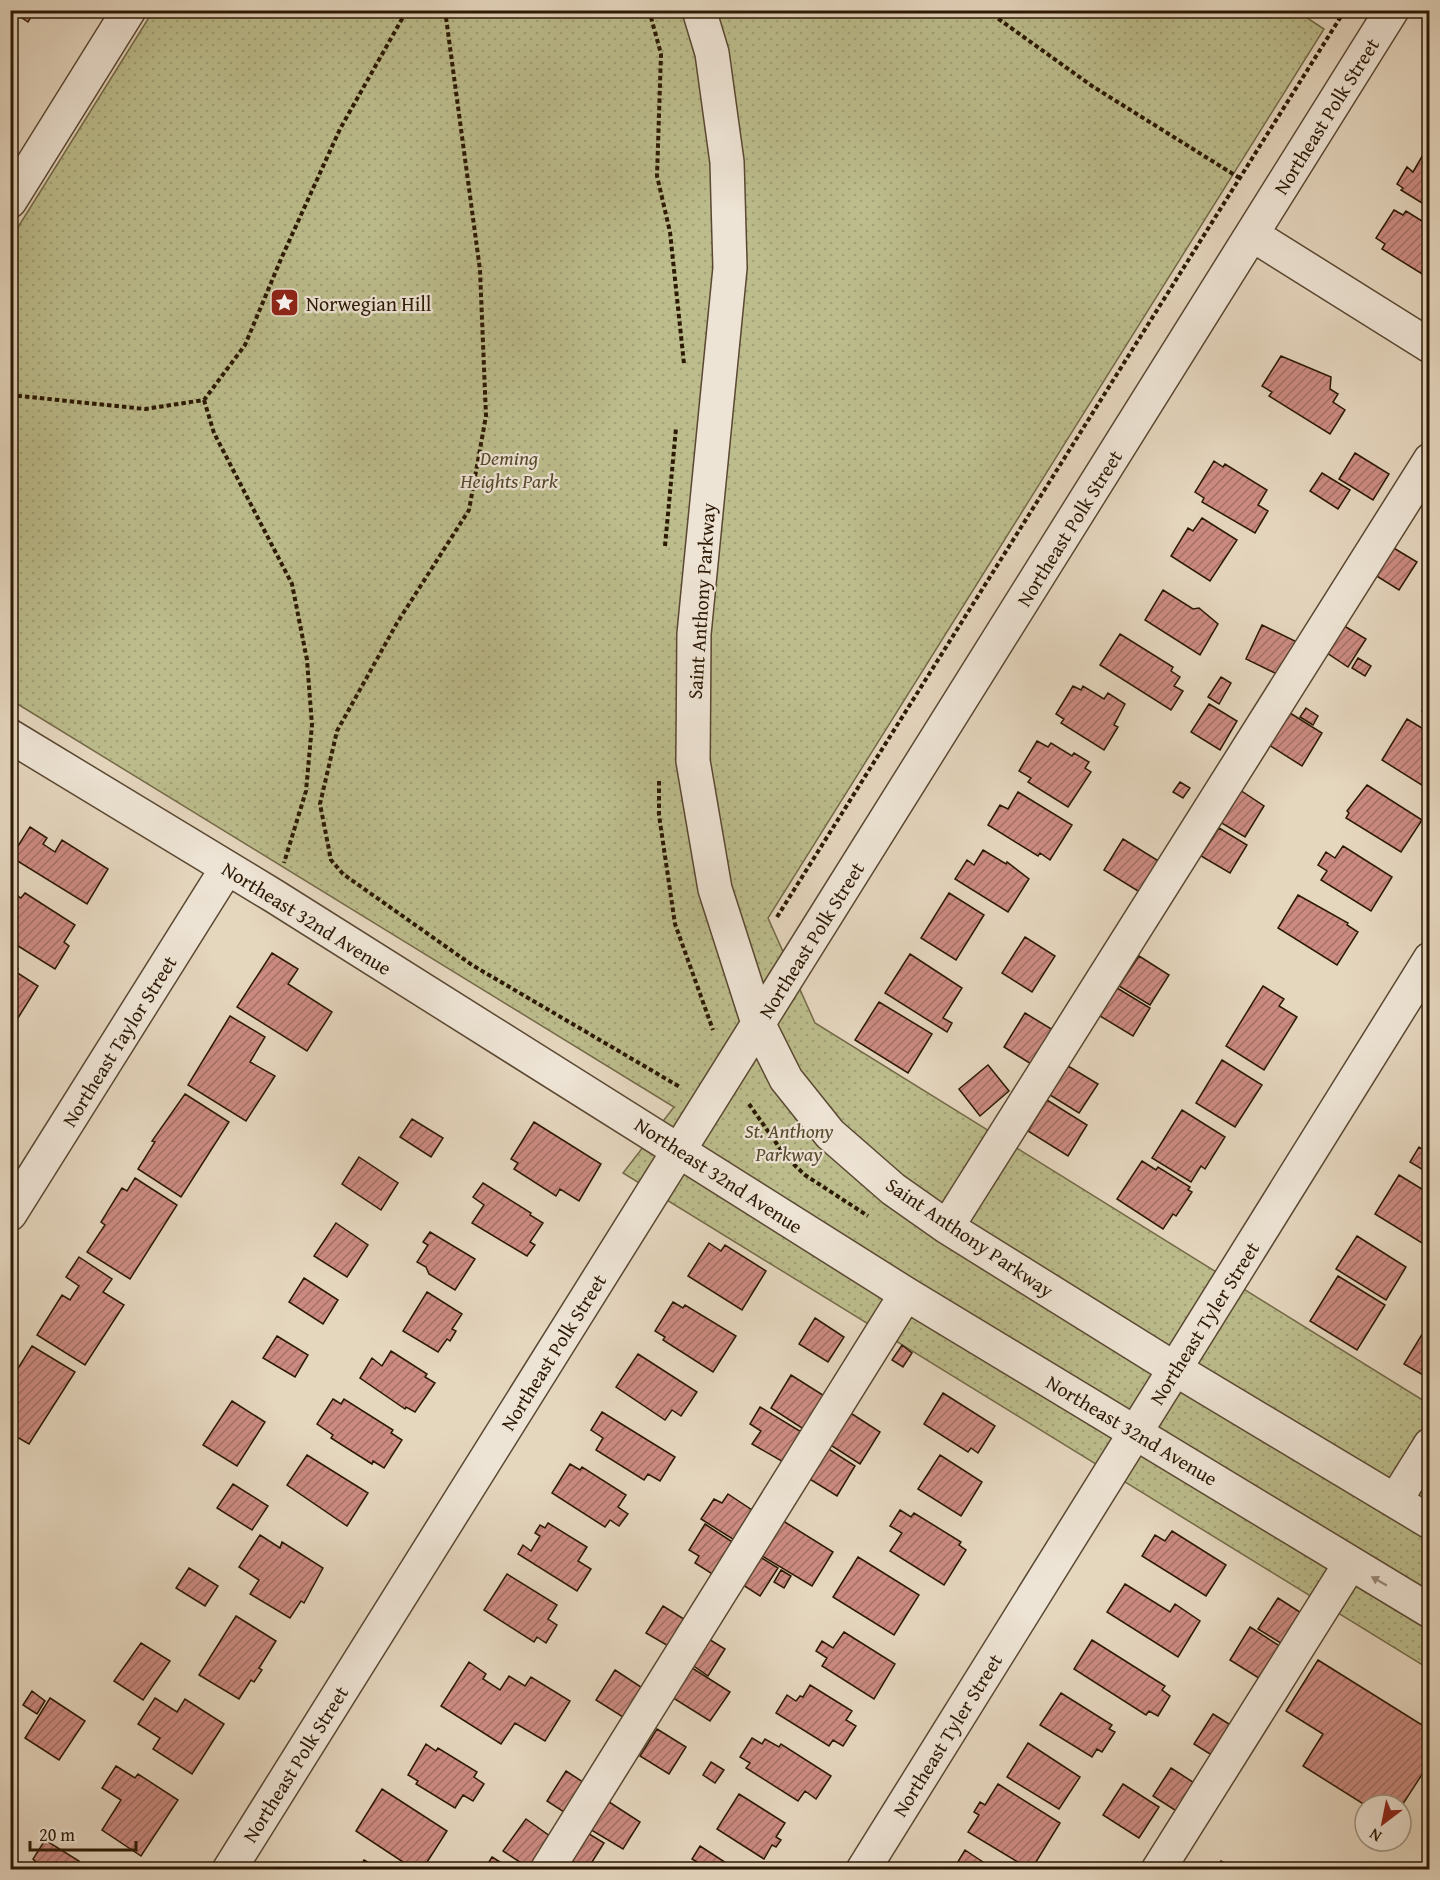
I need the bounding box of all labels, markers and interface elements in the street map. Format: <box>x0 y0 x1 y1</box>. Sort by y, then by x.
street label: Northeast Polk Street <box>1266 32 1386 200</box>
place icon: Norwegian Hill <box>269 287 301 319</box>
place label: Norwegian Hill <box>306 289 432 318</box>
park label: Deming Heights Park <box>459 443 559 495</box>
street label: Northeast Polk Street <box>1009 444 1129 612</box>
street label: Saint Anthony Parkway <box>680 502 722 700</box>
street label: Northeast 32nd Avenue <box>217 854 397 982</box>
street label: Northeast Polk Street <box>751 856 871 1024</box>
street label: Northeast Taylor Street <box>55 950 183 1132</box>
street label: Northeast 32nd Avenue <box>629 1110 809 1240</box>
park label: St. Anthony Parkway <box>744 1116 834 1168</box>
street label: Saint Anthony Parkway <box>880 1170 1060 1304</box>
street label: Northeast Tyler Street <box>1142 1236 1266 1410</box>
street label: Northeast Polk Street <box>493 1268 613 1436</box>
street label: Northeast 32nd Avenue <box>1041 1367 1223 1493</box>
one-way arrow <box>1370 1576 1387 1586</box>
street label: Northeast Tyler Street <box>885 1648 1009 1822</box>
street label: Northeast Polk Street <box>235 1680 355 1848</box>
north arrow <box>1353 1793 1413 1853</box>
scale bar <box>30 1814 136 1852</box>
text: 20 m <box>39 1821 75 1848</box>
text: N <box>1364 1823 1386 1849</box>

